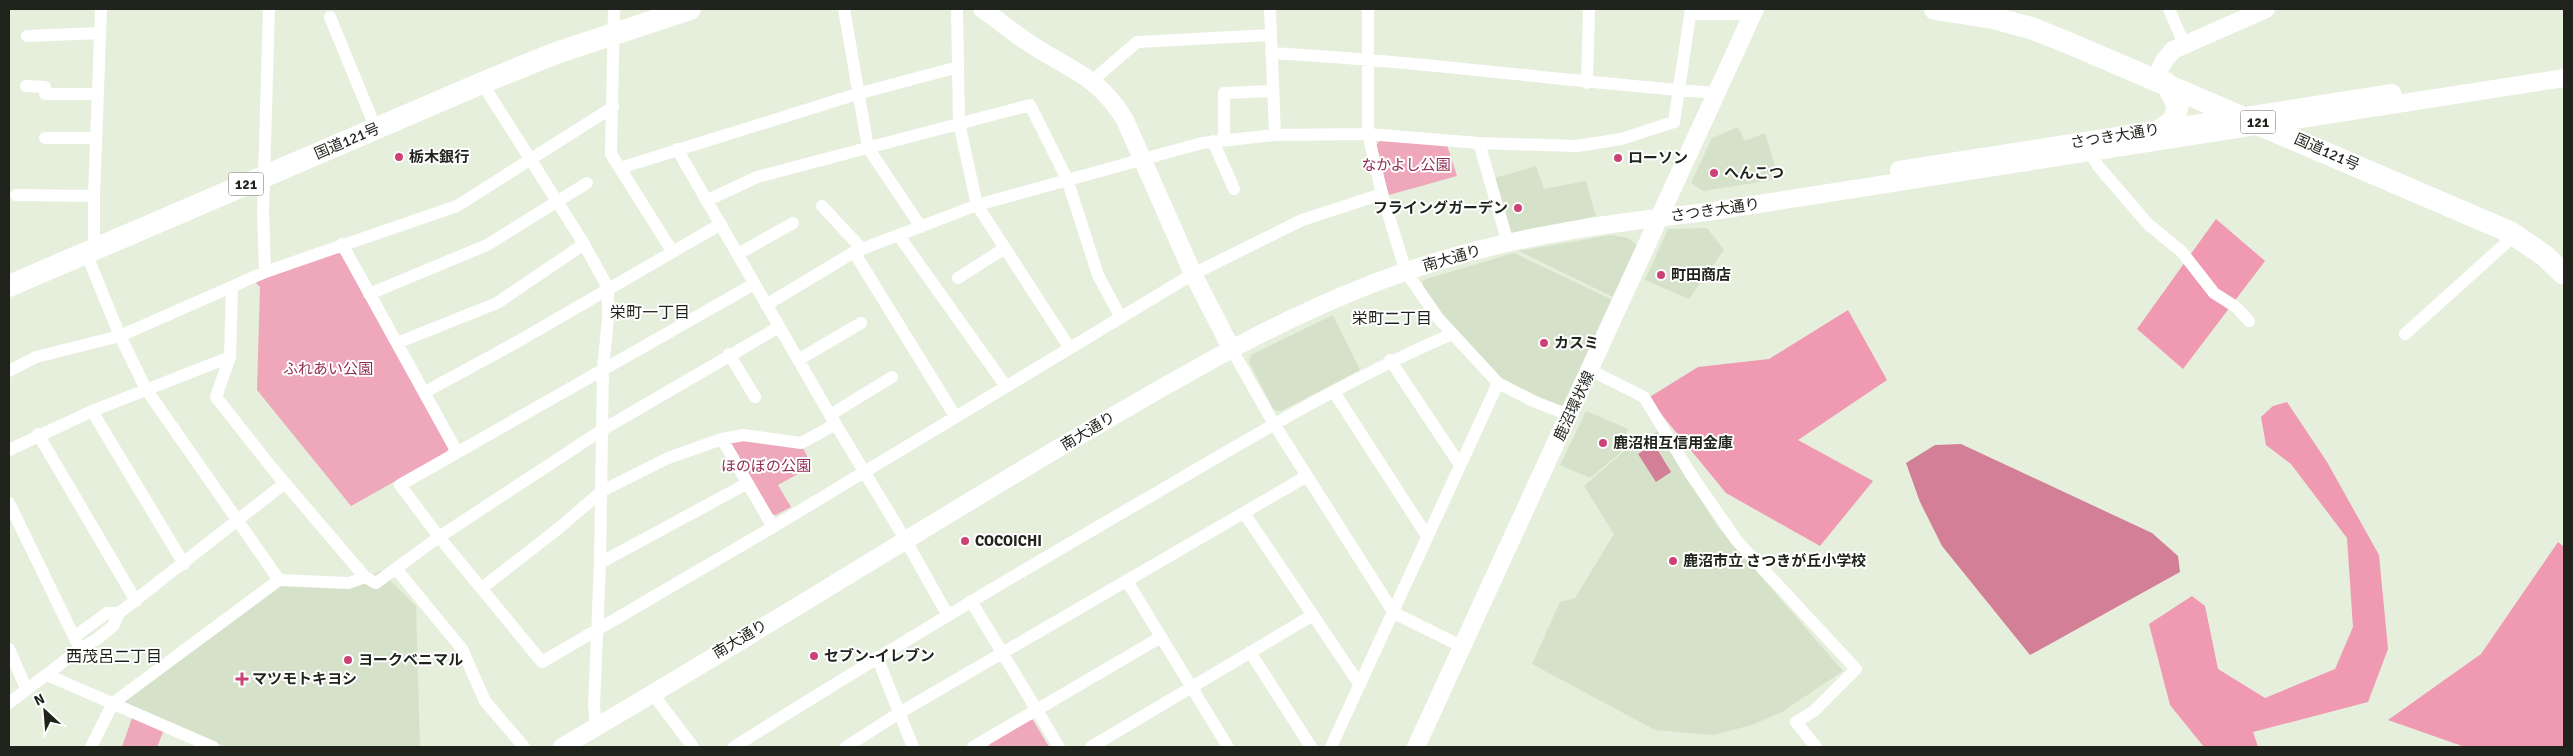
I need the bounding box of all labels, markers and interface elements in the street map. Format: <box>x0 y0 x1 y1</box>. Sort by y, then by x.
road number: 121 <box>2240 110 2276 134</box>
street label: 国道121号 <box>312 119 382 163</box>
street label: さつき大通り <box>2069 120 2161 152</box>
street label: 国道121号 <box>2292 130 2362 174</box>
place label: 栃木銀行 <box>409 148 469 166</box>
place label: ローソン <box>1628 149 1688 167</box>
marker: 栃木銀行 <box>393 151 405 163</box>
marker: ローソン <box>1612 152 1624 164</box>
park label: なかよし公園 <box>1361 156 1451 174</box>
place label: へんこつ <box>1724 164 1784 182</box>
marker: へんこつ <box>1708 167 1720 179</box>
road number: 121 <box>228 172 264 195</box>
street label: さつき大通り <box>1669 195 1761 225</box>
place label: フライングガーデン <box>1373 199 1508 217</box>
marker: フライングガーデン <box>1512 202 1524 214</box>
street label: 南大通り <box>1421 241 1483 275</box>
place label: 町田商店 <box>1671 266 1731 284</box>
marker: 町田商店 <box>1655 269 1667 281</box>
district label: 栄町一丁目 <box>610 303 690 323</box>
district label: 栄町二丁目 <box>1352 309 1432 329</box>
place label: カスミ <box>1554 334 1599 352</box>
marker: カスミ <box>1538 337 1550 349</box>
park label: ふれあい公園 <box>283 360 373 378</box>
street label: 鹿沼環状線 <box>1550 368 1598 444</box>
street label: 南大通り <box>1058 408 1118 454</box>
place label: 鹿沼相互信用金庫 <box>1613 434 1733 452</box>
marker: 鹿沼相互信用金庫 <box>1597 437 1609 449</box>
park label: ほのぼの公園 <box>721 457 811 475</box>
place label: COCOICHI <box>975 532 1042 550</box>
marker: COCOICHI <box>959 535 971 547</box>
place label: 鹿沼市立 さつきが丘小学校 <box>1683 552 1866 570</box>
marker: 鹿沼市立 さつきが丘小学校 <box>1667 555 1679 567</box>
street label: 南大通り <box>710 616 770 662</box>
district label: 西茂呂二丁目 <box>66 647 162 667</box>
place label: セブン-イレブン <box>824 647 935 665</box>
marker: セブン-イレブン <box>808 650 820 662</box>
place label: ヨークベニマル <box>358 651 463 669</box>
marker: ヨークベニマル <box>342 654 354 666</box>
place label: マツモトキヨシ <box>252 670 357 688</box>
marker: マツモトキヨシ <box>236 673 248 685</box>
north arrow <box>20 686 70 736</box>
text: N <box>31 690 48 710</box>

